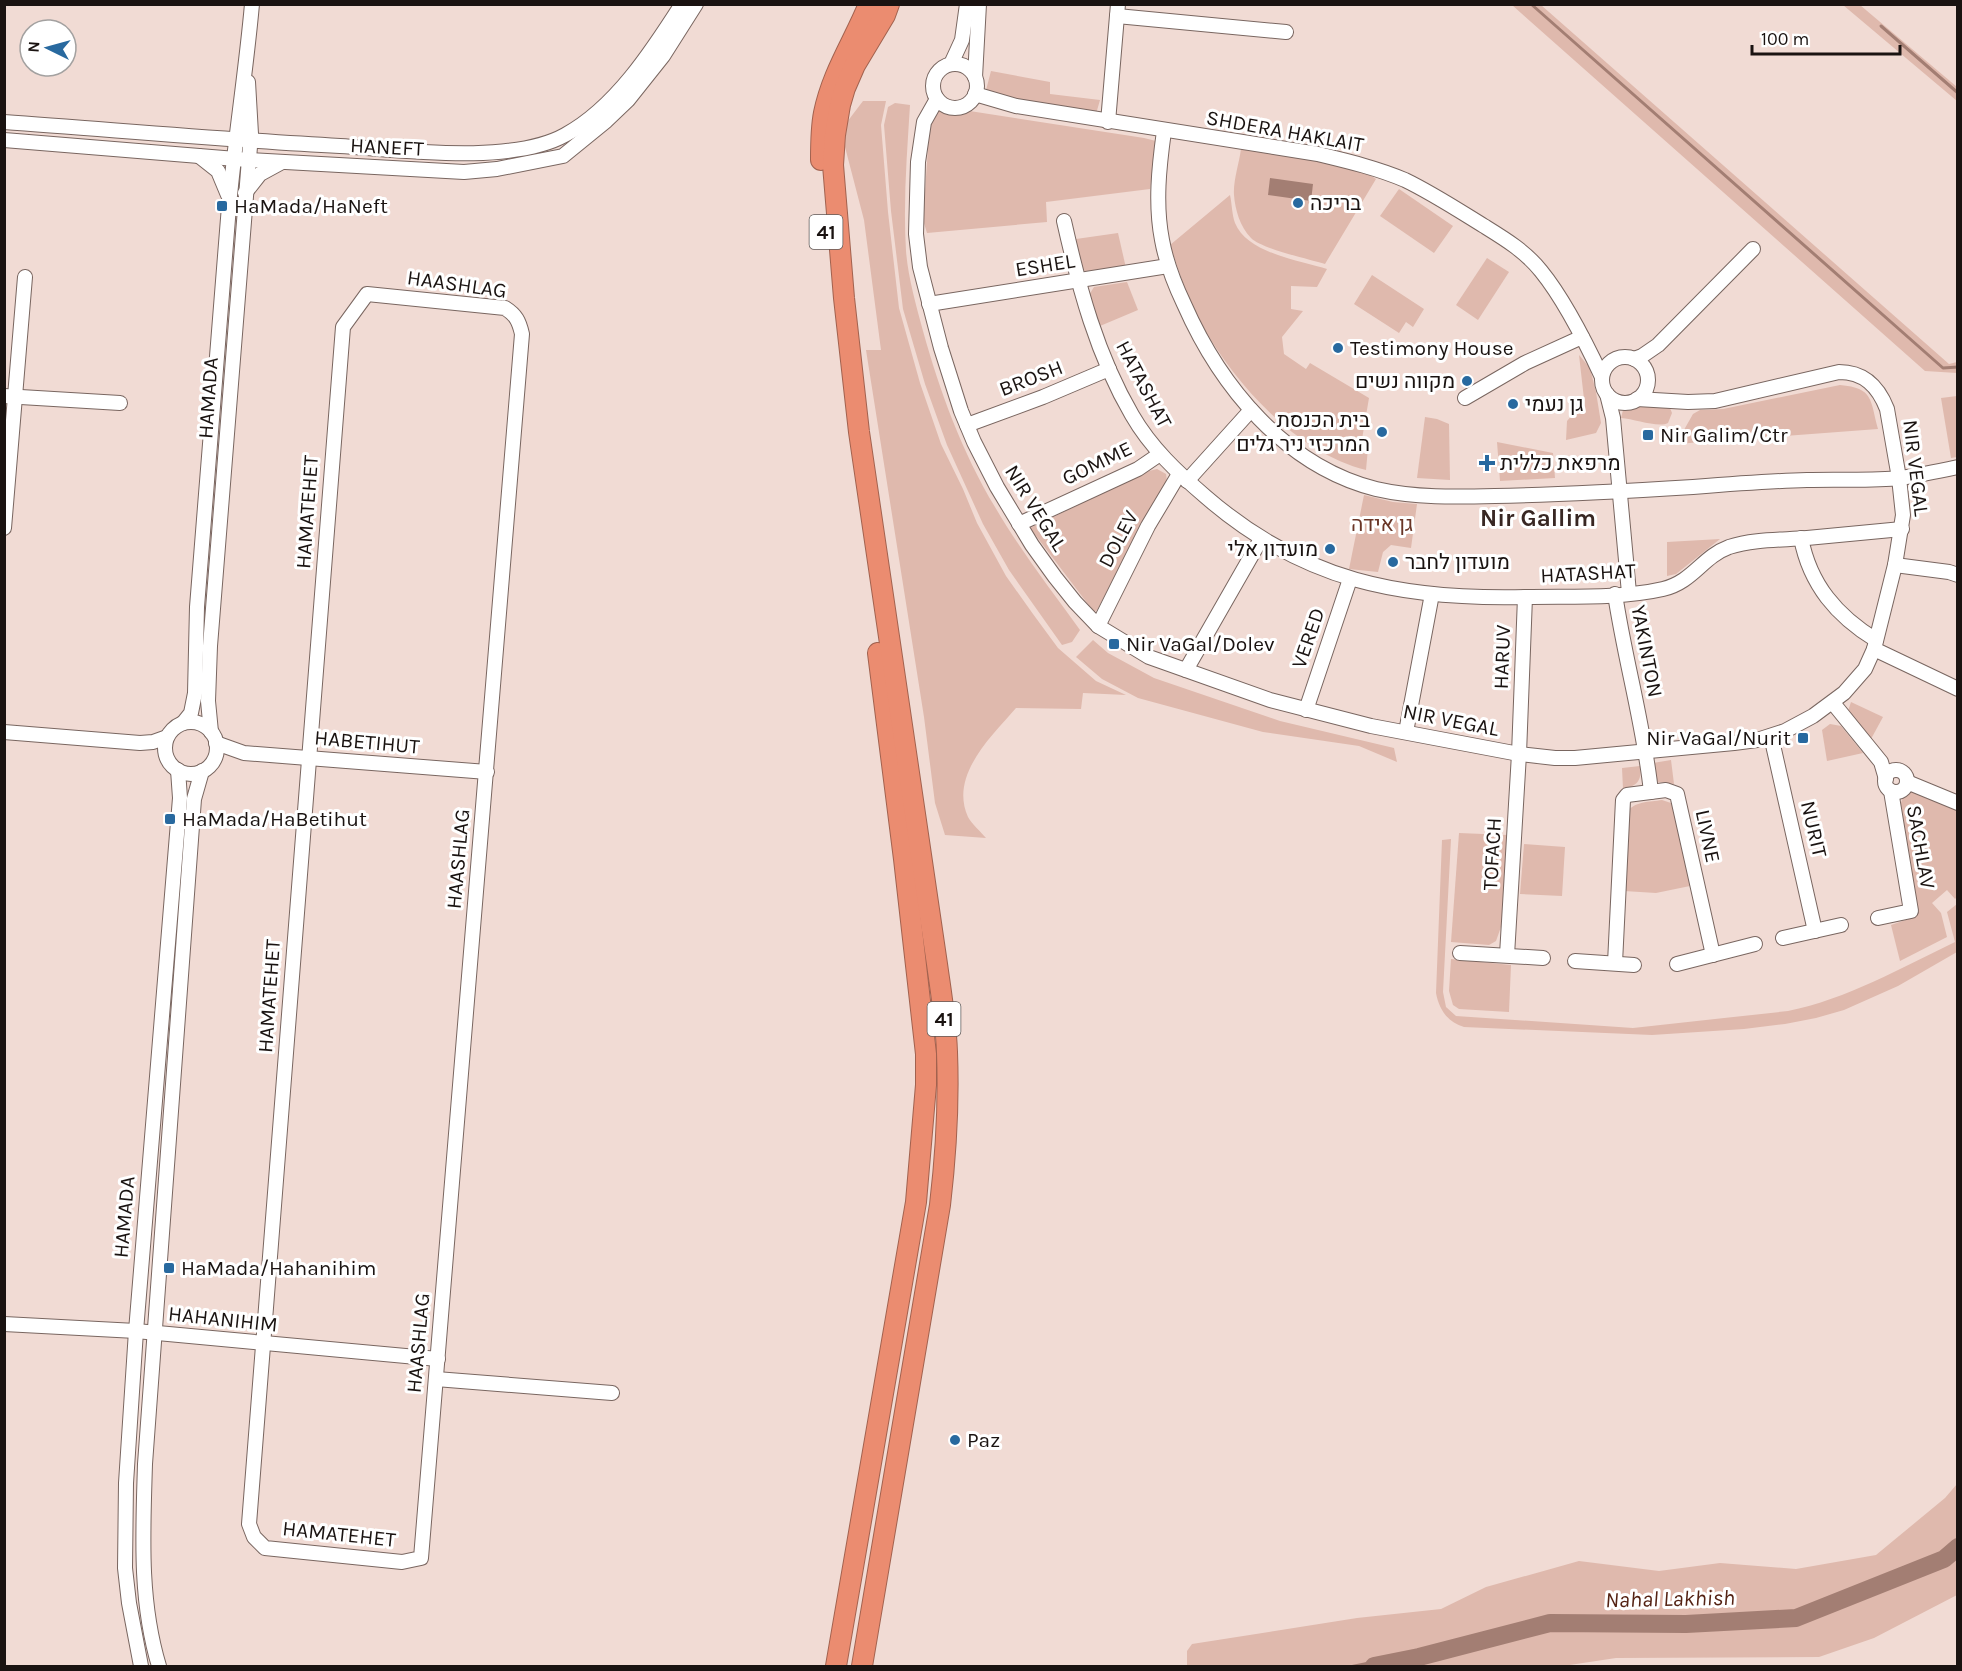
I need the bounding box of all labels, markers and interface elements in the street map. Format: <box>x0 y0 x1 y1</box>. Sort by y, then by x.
north arrow <box>18 18 78 78</box>
scale bar <box>1752 18 1900 56</box>
text: 100 m <box>1761 28 1809 50</box>
text: N <box>24 40 44 53</box>
street label: SHDERA HAKLAIT <box>1204 105 1366 157</box>
street label: HANEFT <box>350 133 425 161</box>
place label: בריכה <box>1310 191 1361 215</box>
place label: HaMada/HaNeft <box>234 194 388 218</box>
marker: בריכה <box>1291 196 1305 210</box>
marker: HaMada/HaNeft <box>215 199 229 213</box>
road number: 41 <box>810 215 842 249</box>
street label: ESHEL <box>1013 248 1077 282</box>
street label: HAASHLAG <box>406 265 508 303</box>
street label: HATASHAT <box>1111 336 1177 432</box>
place label: Testimony House <box>1350 336 1514 360</box>
marker: Testimony House <box>1331 341 1345 355</box>
street label: BROSH <box>996 355 1066 401</box>
street label: HAMADA <box>193 356 223 440</box>
place label: מקווה נשים <box>1355 369 1455 393</box>
marker: מקווה נשים <box>1460 374 1474 388</box>
place label: גן נעמי <box>1525 392 1584 416</box>
marker: גן נעמי <box>1506 397 1520 411</box>
place label: בית הכנסת המרכזי ניר גלים <box>1236 408 1370 456</box>
street label: NIR VEGAL <box>1898 418 1934 518</box>
place label: Nir Galim/Ctr <box>1660 423 1788 447</box>
marker: בית הכנסת המרכזי ניר גלים <box>1375 425 1389 439</box>
marker: Nir Galim/Ctr <box>1641 428 1655 442</box>
street label: GOMME <box>1058 436 1136 490</box>
place label: מרפאת כללית <box>1500 451 1621 475</box>
street label: HAMATEHET <box>291 454 323 570</box>
marker: מרפאת כללית <box>1478 454 1496 472</box>
street label: NIR VEGAL <box>1000 460 1072 556</box>
district label: Nir Gallim <box>1480 504 1596 532</box>
street label: DOLEV <box>1093 506 1143 572</box>
park label: גן אידה <box>1351 512 1413 536</box>
place label: מועדון אלי <box>1228 537 1318 561</box>
marker: מועדון אלי <box>1323 542 1337 556</box>
place label: מועדון לחבר <box>1405 550 1510 574</box>
marker: מועדון לחבר <box>1386 555 1400 569</box>
street label: HATASHAT <box>1540 558 1637 587</box>
street label: YAKINTON <box>1626 603 1668 699</box>
street label: VERED <box>1287 605 1329 671</box>
street label: HARUV <box>1489 624 1515 690</box>
place label: Nir VaGal/Dolev <box>1126 632 1275 656</box>
marker: Nir VaGal/Dolev <box>1107 637 1121 651</box>
street label: NIR VEGAL <box>1401 699 1501 741</box>
street label: HABETIHUT <box>313 725 421 759</box>
place label: Nir VaGal/Nurit <box>1646 726 1791 750</box>
marker: Nir VaGal/Nurit <box>1796 731 1810 745</box>
street label: NURIT <box>1796 798 1832 860</box>
street label: SACHLAV <box>1902 803 1940 891</box>
place label: HaMada/HaBetihut <box>182 807 367 831</box>
street label: LIVNE <box>1691 807 1725 865</box>
street label: HAASHLAG <box>442 808 474 910</box>
marker: HaMada/HaBetihut <box>163 812 177 826</box>
street label: TOFACH <box>1478 817 1506 891</box>
street label: HAMATEHET <box>253 938 285 1054</box>
road number: 41 <box>928 1002 960 1036</box>
street label: HAMADA <box>108 1175 140 1259</box>
place label: HaMada/Hahanihim <box>181 1256 376 1280</box>
marker: HaMada/Hahanihim <box>162 1261 176 1275</box>
street label: HAASHLAG <box>402 1292 434 1394</box>
street label: HAHANIHIM <box>167 1301 279 1337</box>
place label: Paz <box>967 1428 1000 1452</box>
marker: Paz <box>948 1433 962 1447</box>
street label: HAMATEHET <box>281 1516 397 1552</box>
water label: Nahal Lakhish <box>1605 1585 1735 1613</box>

